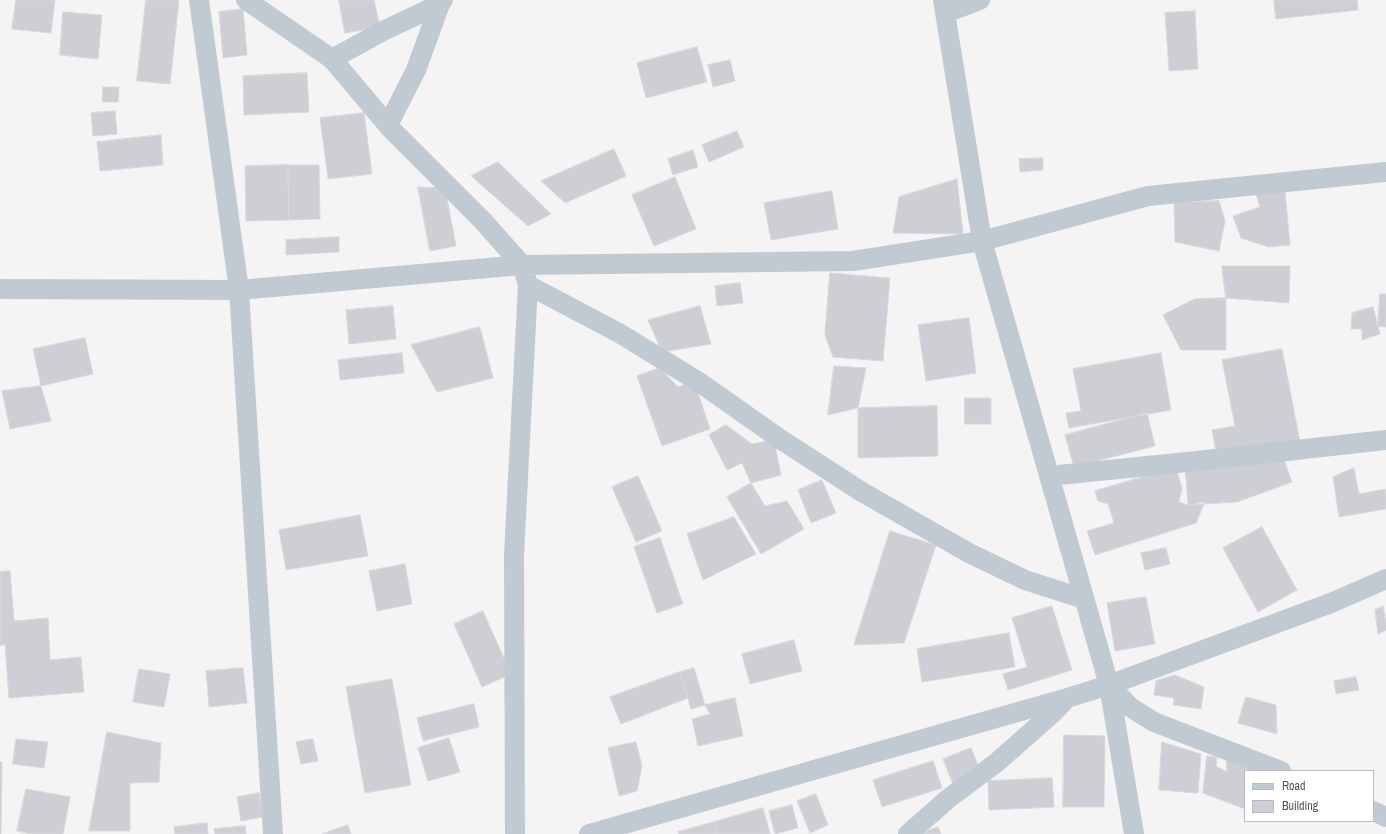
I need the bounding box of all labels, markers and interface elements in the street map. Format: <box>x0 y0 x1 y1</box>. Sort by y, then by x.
legend <box>1244 770 1374 822</box>
text: Road <box>1282 778 1306 794</box>
text: Building <box>1282 798 1318 814</box>

